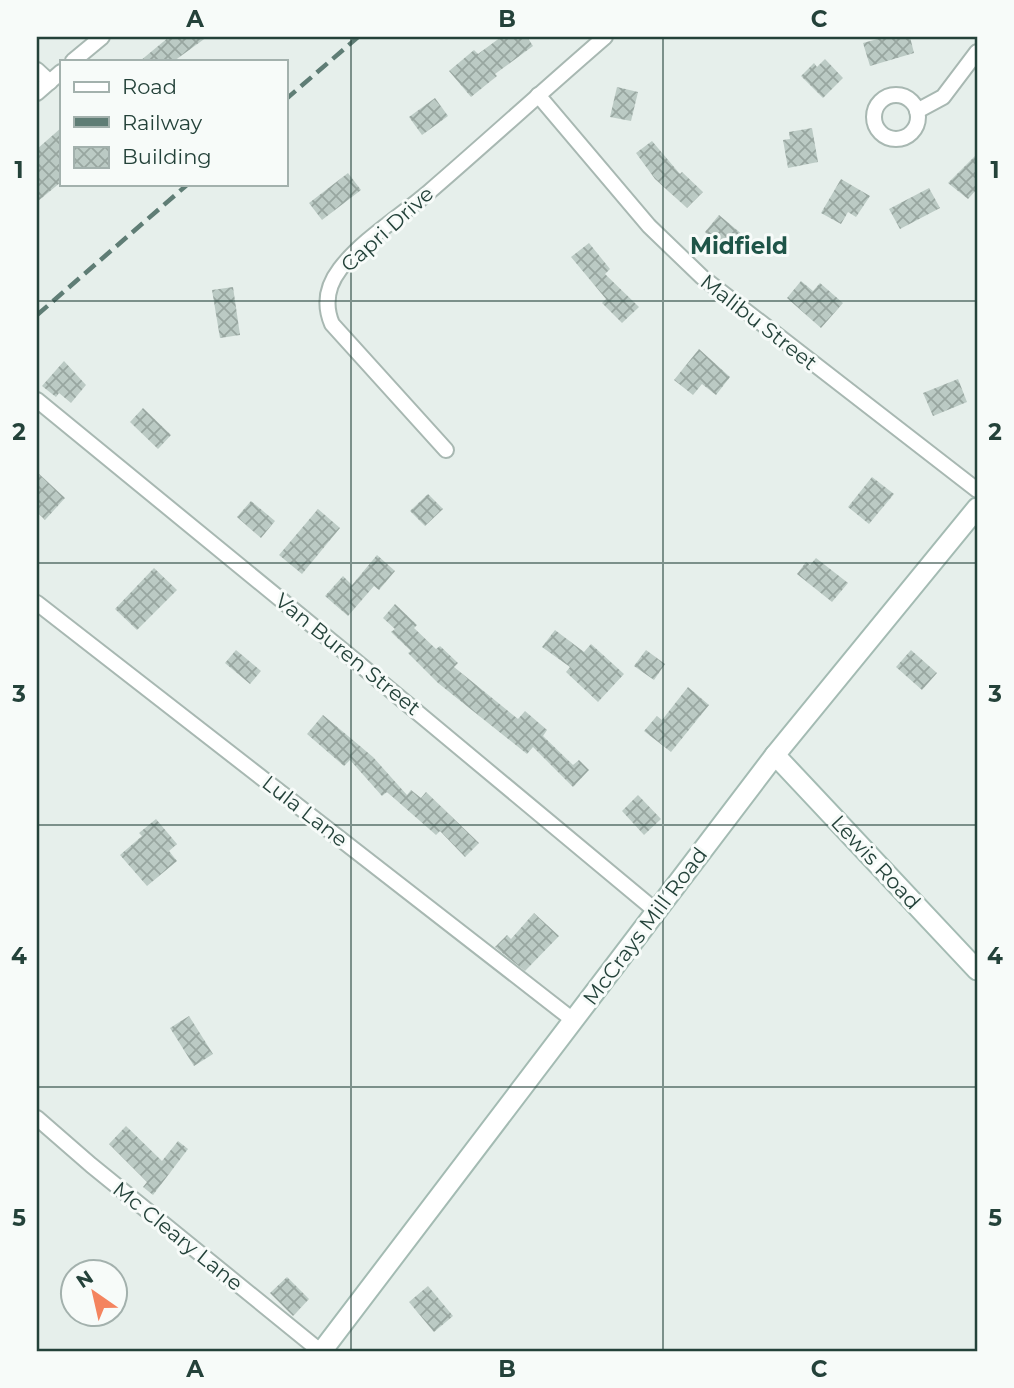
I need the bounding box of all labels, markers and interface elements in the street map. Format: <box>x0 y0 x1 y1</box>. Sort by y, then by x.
text: A <box>185 5 204 33</box>
text: B <box>498 5 516 33</box>
text: C <box>811 5 828 33</box>
legend <box>60 60 287 186</box>
text: Road <box>122 74 177 99</box>
text: Railway <box>122 110 203 135</box>
text: Building <box>122 144 212 169</box>
text: 1 <box>14 156 24 184</box>
text: 1 <box>990 156 1000 184</box>
street label: Capri Drive <box>336 181 438 277</box>
district label: Midfield <box>690 232 788 260</box>
street label: Malibu Street <box>696 269 822 375</box>
text: 2 <box>12 418 26 446</box>
text: 2 <box>988 418 1002 446</box>
street label: Van Buren Street <box>270 588 426 720</box>
text: 3 <box>11 680 26 708</box>
text: 3 <box>987 680 1002 708</box>
street label: Lula Lane <box>257 770 353 852</box>
street label: Lewis Road <box>826 810 926 914</box>
street label: McCrays Mill Road <box>578 842 712 1010</box>
text: 4 <box>11 942 27 970</box>
text: 4 <box>987 942 1003 970</box>
street label: Mc Cleary Lane <box>108 1176 248 1296</box>
text: 5 <box>12 1204 26 1232</box>
text: 5 <box>988 1204 1002 1232</box>
north arrow <box>60 1258 130 1328</box>
text: N <box>72 1265 98 1293</box>
text: A <box>185 1355 204 1383</box>
text: B <box>498 1355 516 1383</box>
text: C <box>811 1355 828 1383</box>

